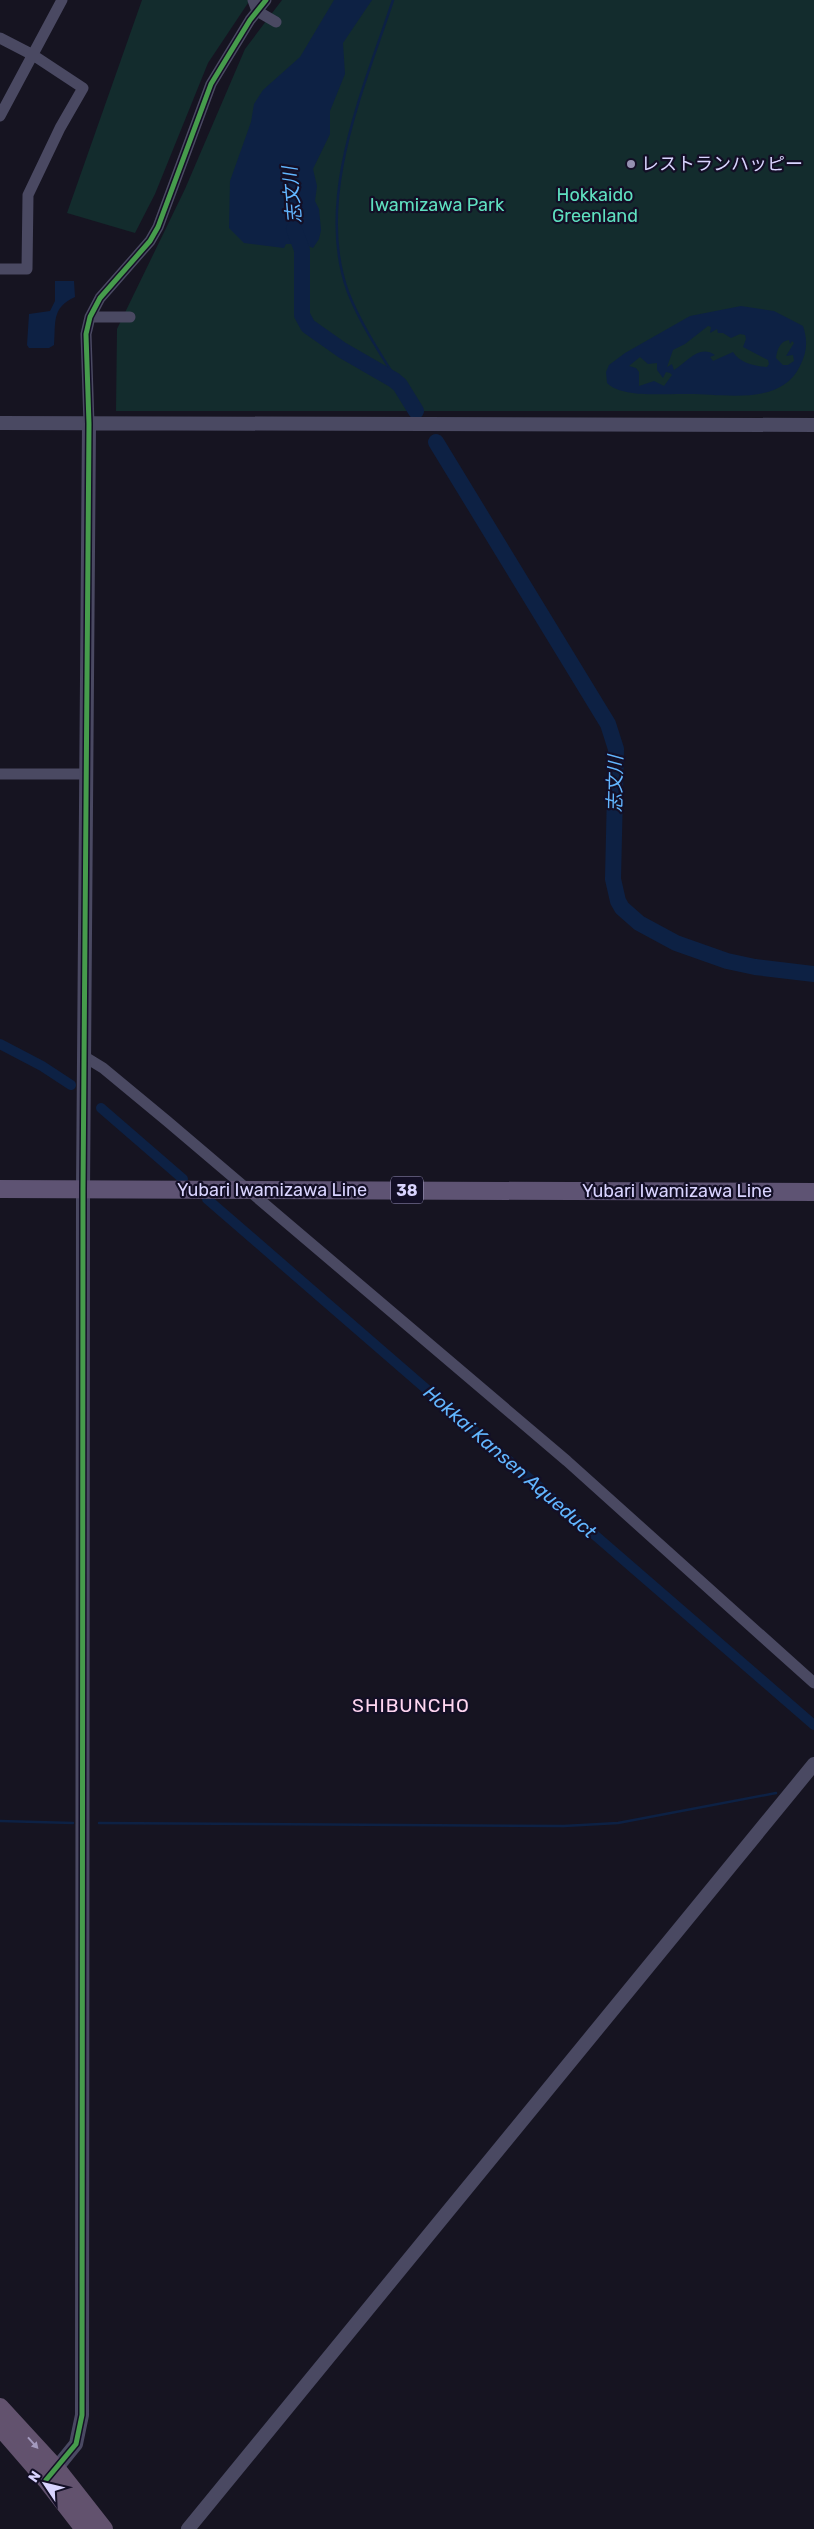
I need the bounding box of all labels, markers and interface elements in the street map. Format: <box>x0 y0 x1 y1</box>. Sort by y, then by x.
place label: レストランハッピー <box>641 153 803 175</box>
marker: レストランハッピー <box>625 158 637 170</box>
water label: 志文川 <box>278 164 306 224</box>
park label: Hokkaido Greenland <box>552 184 638 227</box>
park label: Iwamizawa Park <box>370 194 505 216</box>
water label: 志文川 <box>603 753 627 813</box>
road number: 38 <box>391 1176 423 1204</box>
street label: Yubari Iwamizawa Line <box>177 1179 367 1201</box>
street label: Yubari Iwamizawa Line <box>582 1180 772 1202</box>
water label: Hokkai Kansen Aqueduct <box>419 1381 601 1544</box>
district label: SHIBUNCHO <box>352 1694 470 1717</box>
one-way arrow <box>27 2436 39 2448</box>
north arrow <box>20 2459 70 2509</box>
text: N <box>25 2468 45 2486</box>

